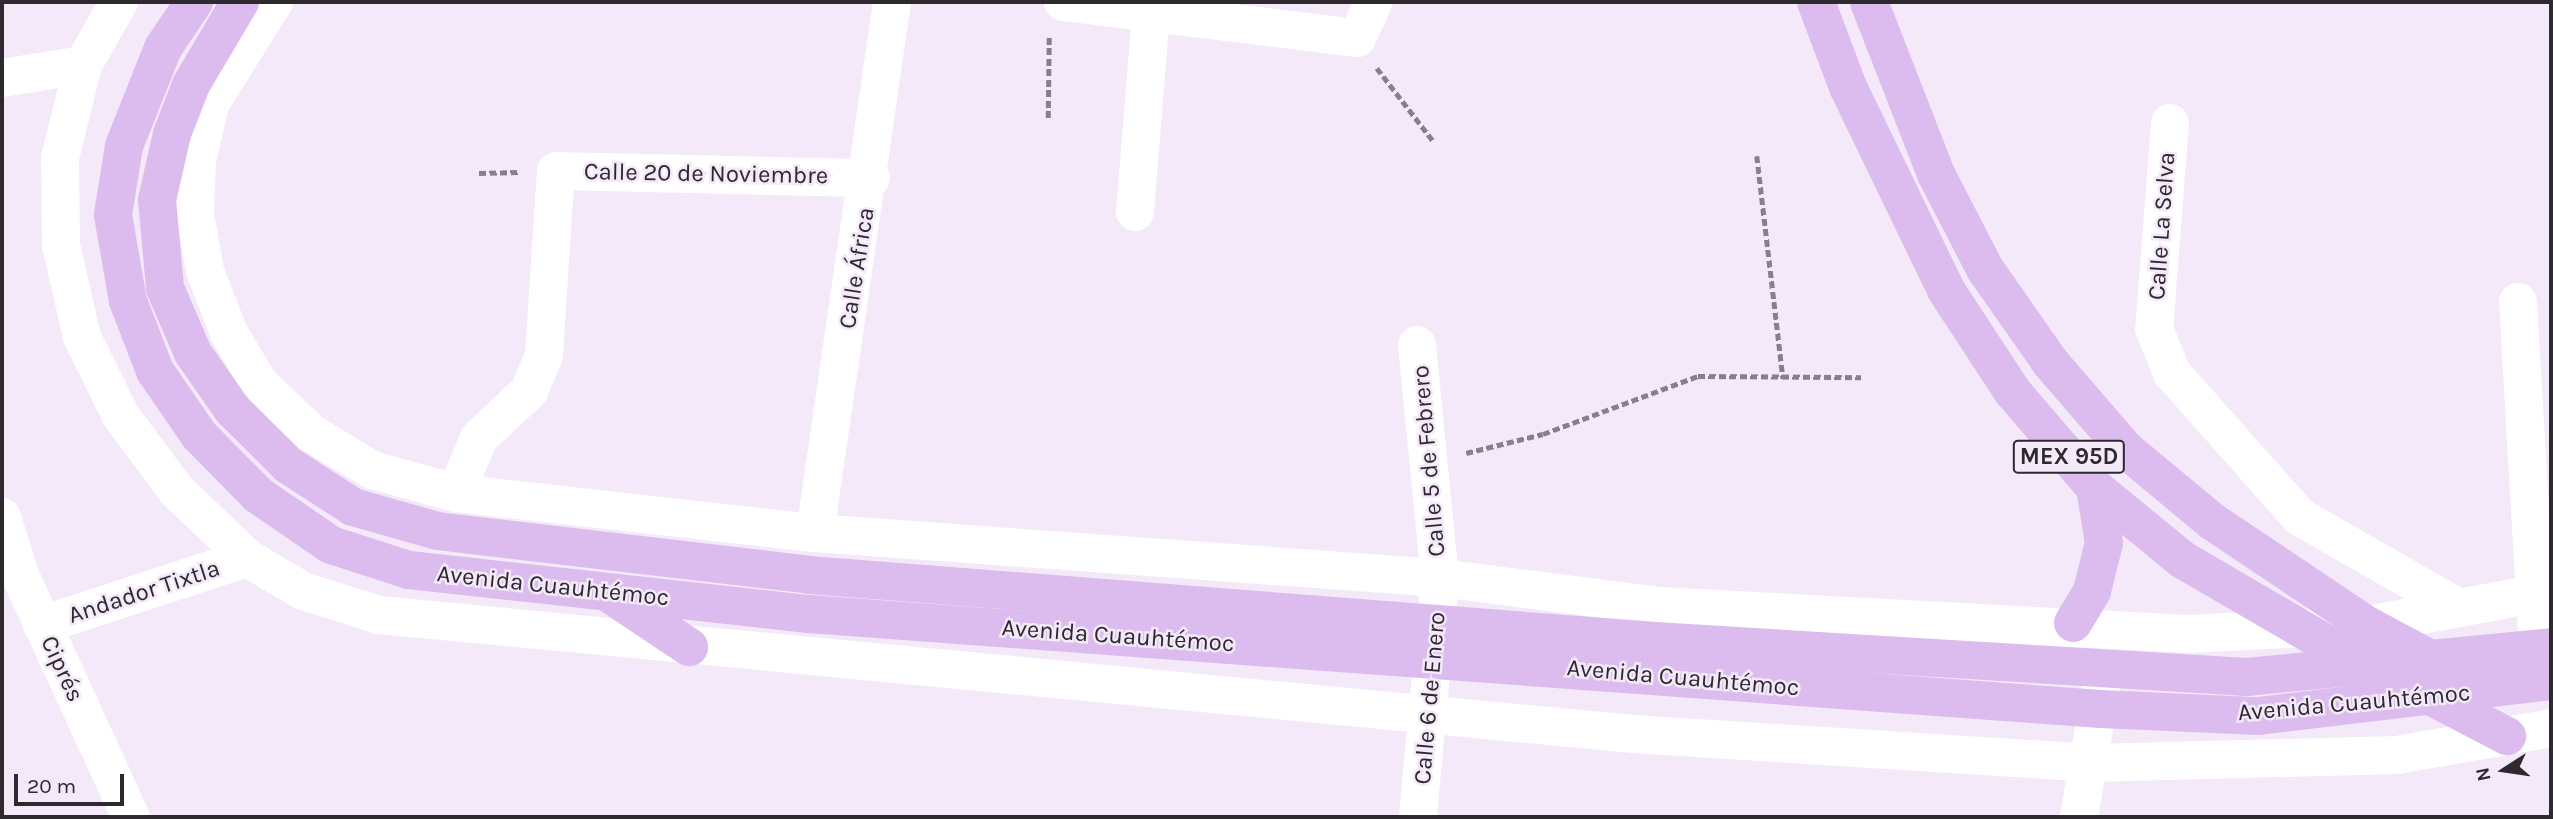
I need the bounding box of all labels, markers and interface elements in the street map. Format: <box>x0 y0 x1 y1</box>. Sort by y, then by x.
street label: Calle La Selva <box>2142 151 2182 301</box>
street label: Calle 20 de Noviembre <box>584 157 828 191</box>
street label: Calle África <box>833 205 881 331</box>
street label: Calle 5 de Febrero <box>1406 364 1452 558</box>
road number: MEX 95D <box>2011 438 2127 477</box>
street label: Andador Tixtla <box>65 554 223 630</box>
street label: Avenida Cuauhtémoc <box>436 559 670 613</box>
street label: Calle 6 de Enero <box>1408 610 1452 786</box>
street label: Avenida Cuauhtémoc <box>1001 614 1235 658</box>
street label: Ciprés <box>34 631 90 707</box>
street label: Avenida Cuauhtémoc <box>1566 653 1800 703</box>
street label: Avenida Cuauhtémoc <box>2237 678 2471 728</box>
north arrow <box>2469 735 2539 805</box>
scale bar <box>18 760 128 804</box>
text: N <box>2471 765 2496 783</box>
text: 20 m <box>27 774 76 798</box>

